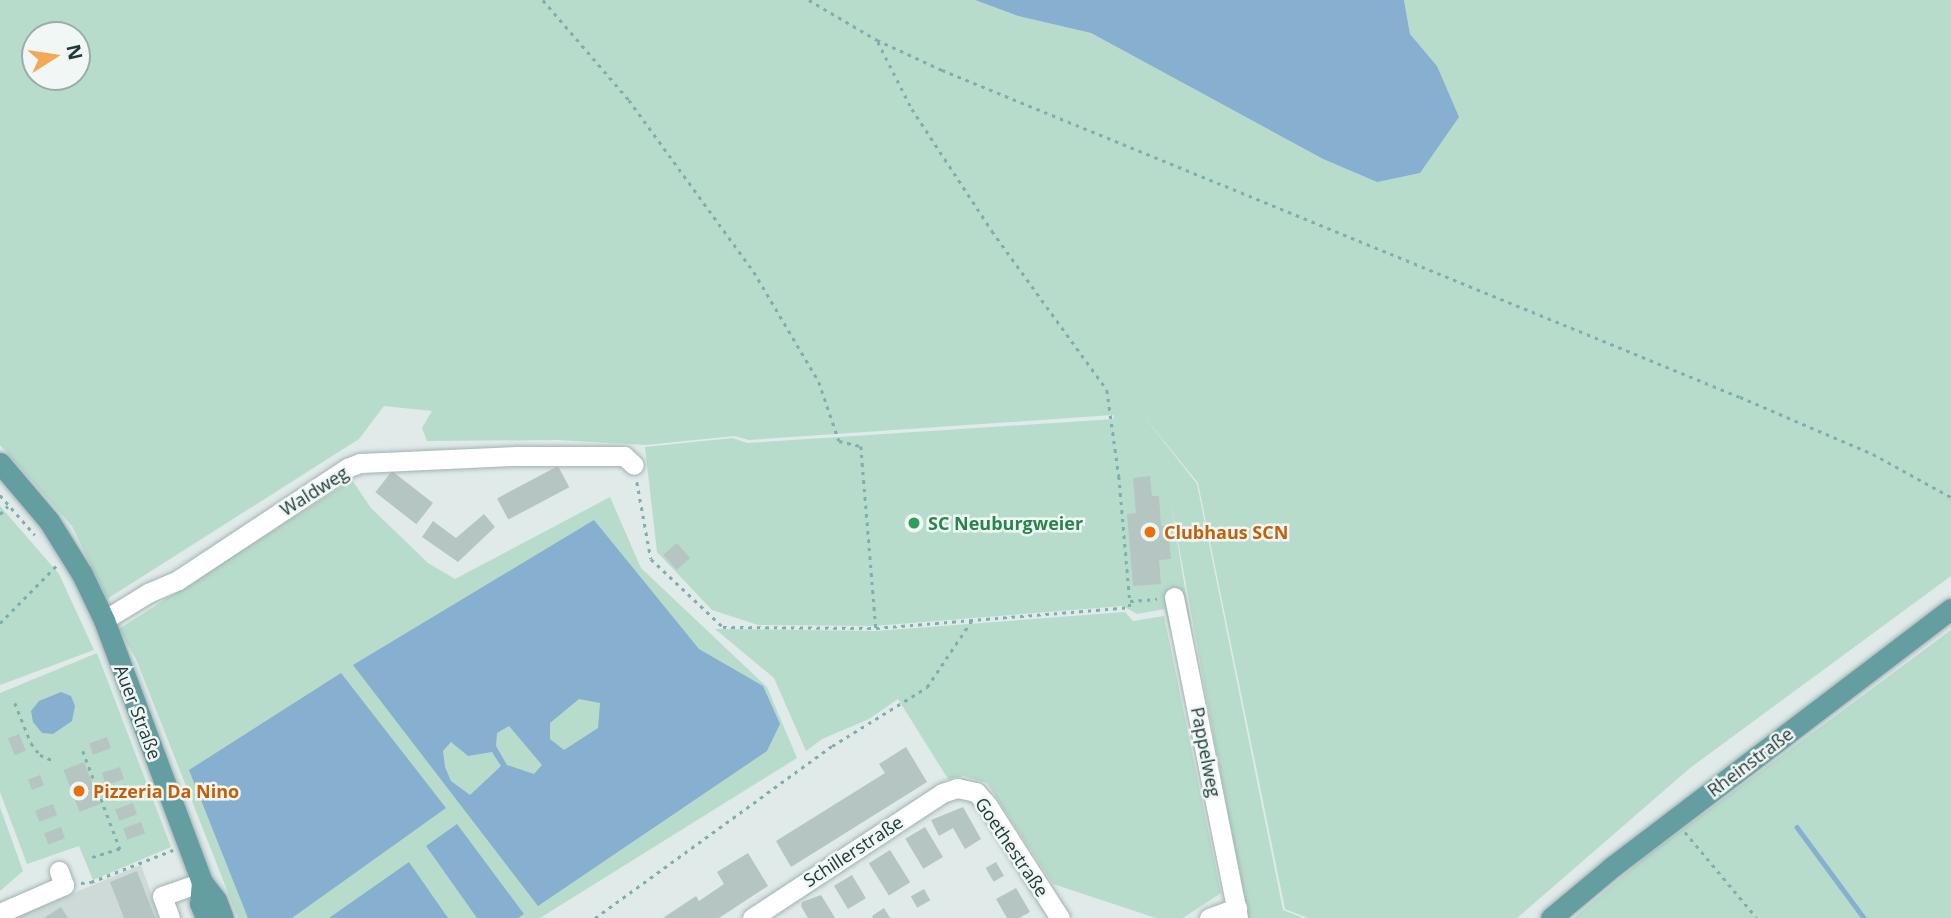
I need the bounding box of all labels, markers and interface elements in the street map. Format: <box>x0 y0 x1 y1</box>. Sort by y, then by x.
north arrow <box>21 21 91 91</box>
text: N <box>60 42 89 62</box>
street label: Waldweg <box>276 462 352 520</box>
place label: SC Neuburgweier <box>928 512 1083 534</box>
marker: SC Neuburgweier <box>906 515 922 531</box>
place label: Clubhaus SCN <box>1164 521 1288 543</box>
marker: Clubhaus SCN <box>1142 524 1158 540</box>
street label: Auer Straße <box>110 662 166 762</box>
street label: Pappelweg <box>1187 705 1225 799</box>
street label: Rheinstraße <box>1703 723 1797 801</box>
place label: Pizzeria Da Nino <box>93 780 239 802</box>
marker: Pizzeria Da Nino <box>71 783 87 799</box>
street label: Goethestraße <box>971 793 1053 901</box>
street label: Schillerstraße <box>799 811 907 891</box>

